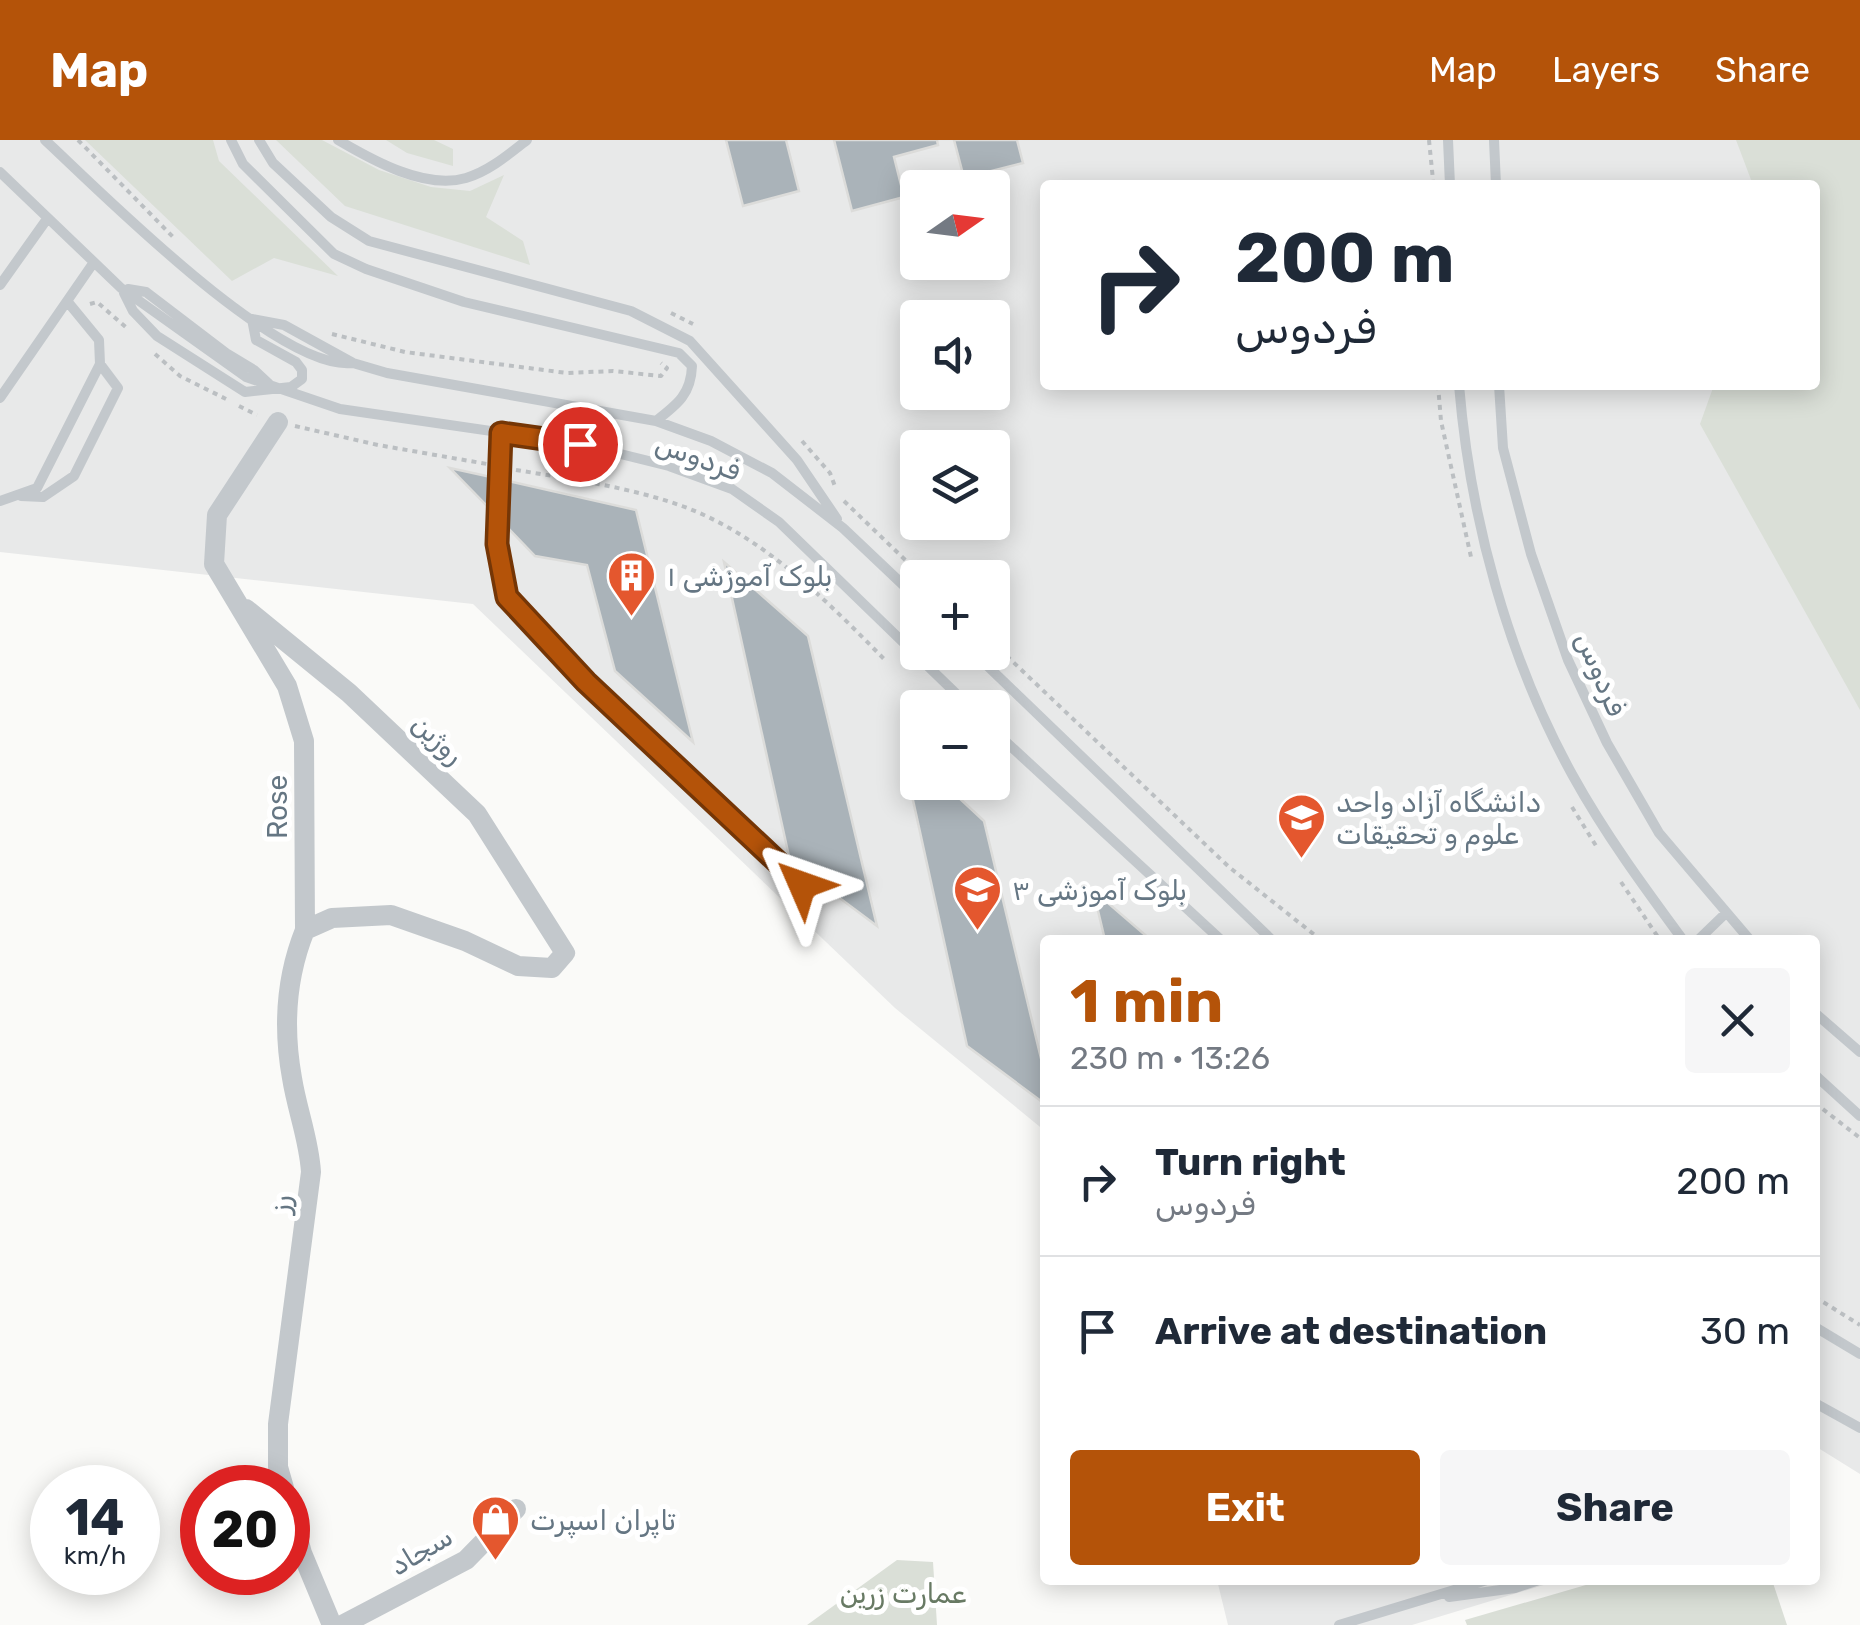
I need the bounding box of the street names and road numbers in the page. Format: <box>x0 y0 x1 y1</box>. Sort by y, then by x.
street label: فردوس <box>651 426 745 488</box>
street label: فردوس <box>1569 627 1633 721</box>
street label: روژین <box>405 707 471 771</box>
street label: Rose <box>261 775 294 839</box>
street label: رز <box>262 1193 297 1217</box>
street label: سجاد <box>384 1519 458 1583</box>

